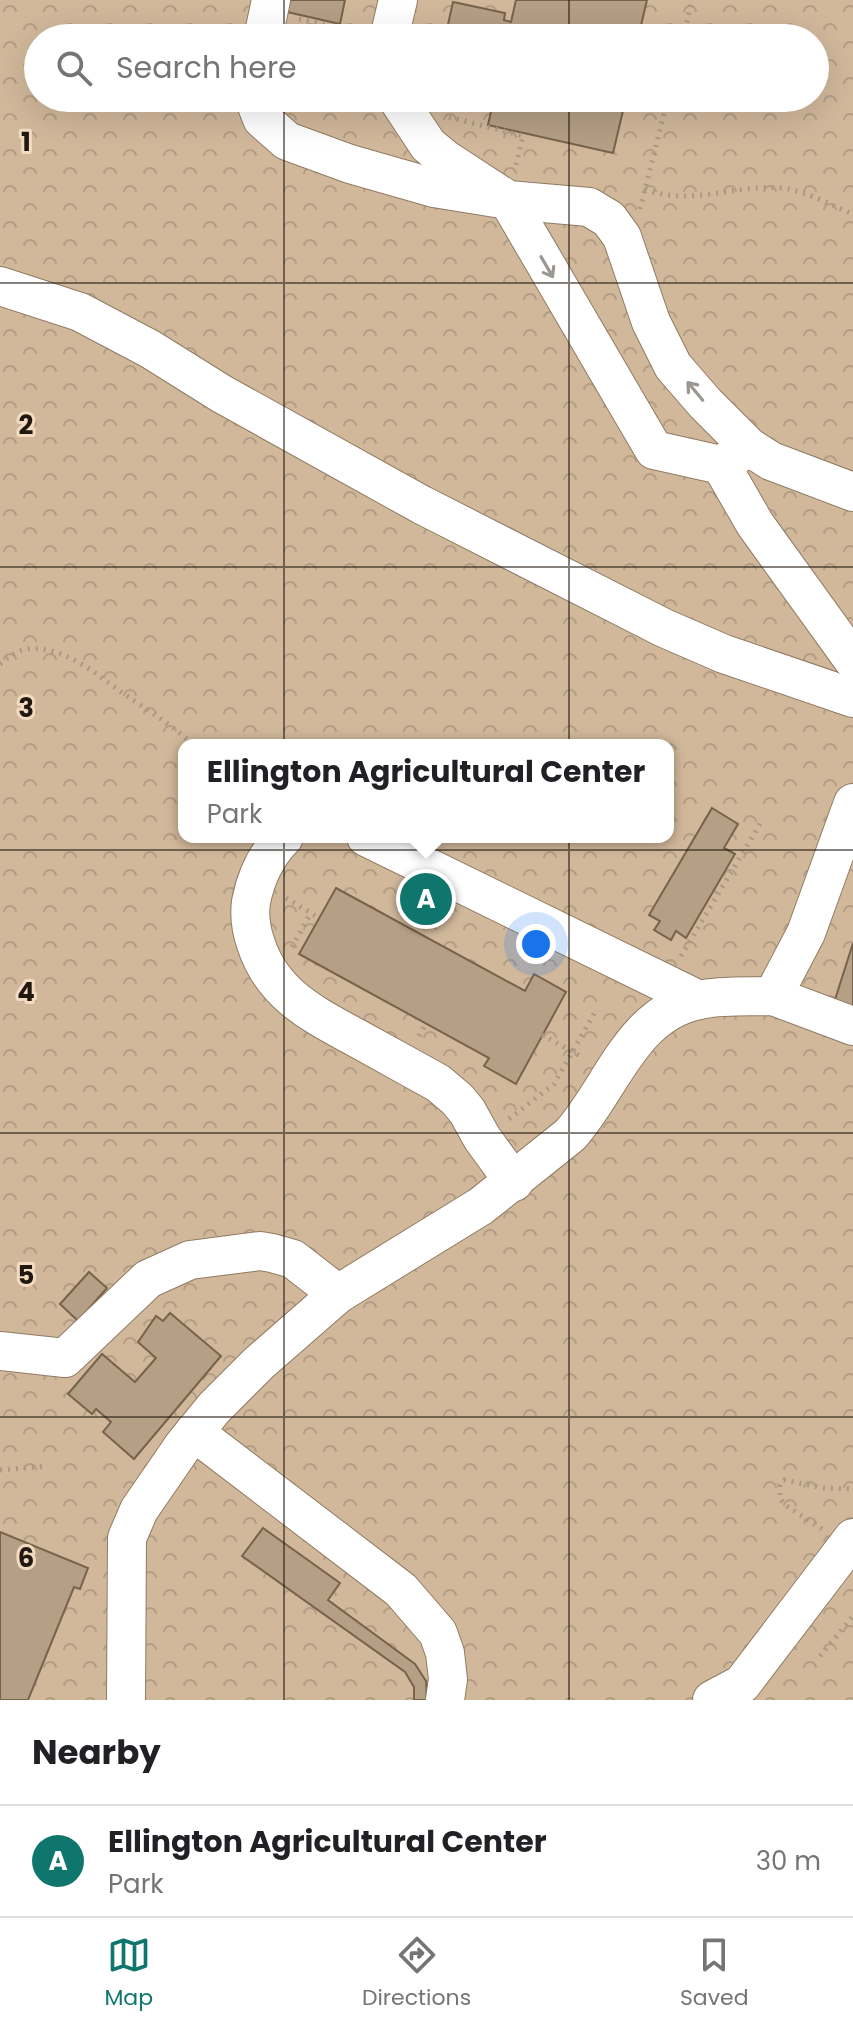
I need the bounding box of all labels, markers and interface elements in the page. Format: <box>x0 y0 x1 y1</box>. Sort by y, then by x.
search box <box>24 24 829 112</box>
icon: search <box>52 46 96 90</box>
text: Search here <box>116 46 297 89</box>
text: 1 <box>21 124 31 160</box>
one-way arrow <box>539 255 555 278</box>
one-way arrow <box>686 381 704 402</box>
text: 2 <box>19 407 34 443</box>
text: 3 <box>18 690 34 726</box>
popup <box>178 739 674 843</box>
text: Ellington Agricultural Center <box>207 750 645 793</box>
text: Park <box>207 796 262 832</box>
pin: A <box>400 869 452 929</box>
your location <box>516 924 556 964</box>
text: 4 <box>17 974 35 1010</box>
text: 5 <box>18 1257 34 1293</box>
text: 6 <box>18 1540 34 1576</box>
text: Nearby <box>32 1728 161 1776</box>
text: Ellington Agricultural Center <box>108 1820 547 1863</box>
text: A <box>48 1843 68 1879</box>
text: 30 m <box>756 1843 821 1879</box>
text: Park <box>108 1866 164 1902</box>
tab: Map <box>104 1933 153 2014</box>
tab: Directions <box>362 1933 471 2014</box>
tab: Saved <box>680 1933 749 2014</box>

